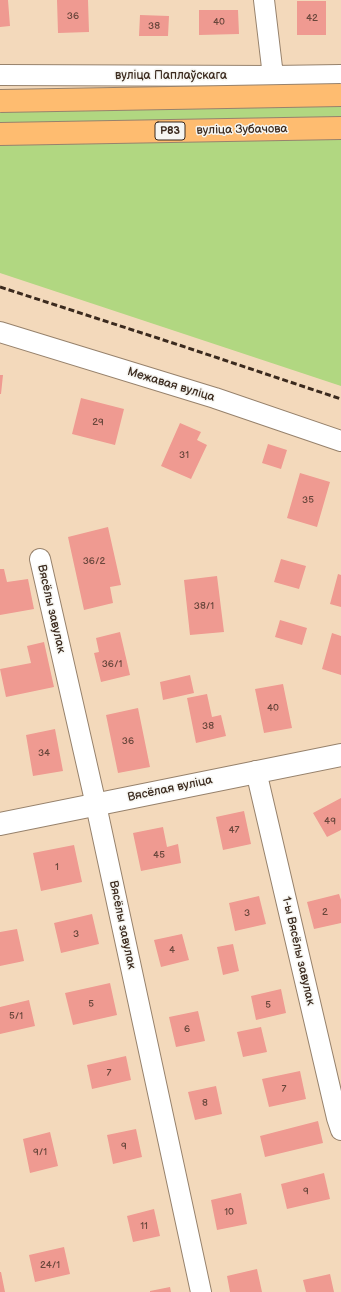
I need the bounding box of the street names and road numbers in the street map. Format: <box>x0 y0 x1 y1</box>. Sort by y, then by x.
street label: вуліца Паплаўскага <box>115 69 227 83</box>
road number: Р83 <box>155 122 185 140</box>
street label: вуліца Зубачова <box>196 122 288 138</box>
street label: Межавая вуліца <box>125 365 217 405</box>
street label: Вясёлы завулак <box>34 563 68 655</box>
street label: Вясёлая вуліца <box>126 773 214 805</box>
street label: Вясёлы завулак <box>106 879 138 971</box>
street label: 1-ы Вясёлы завулак <box>278 895 318 1007</box>

